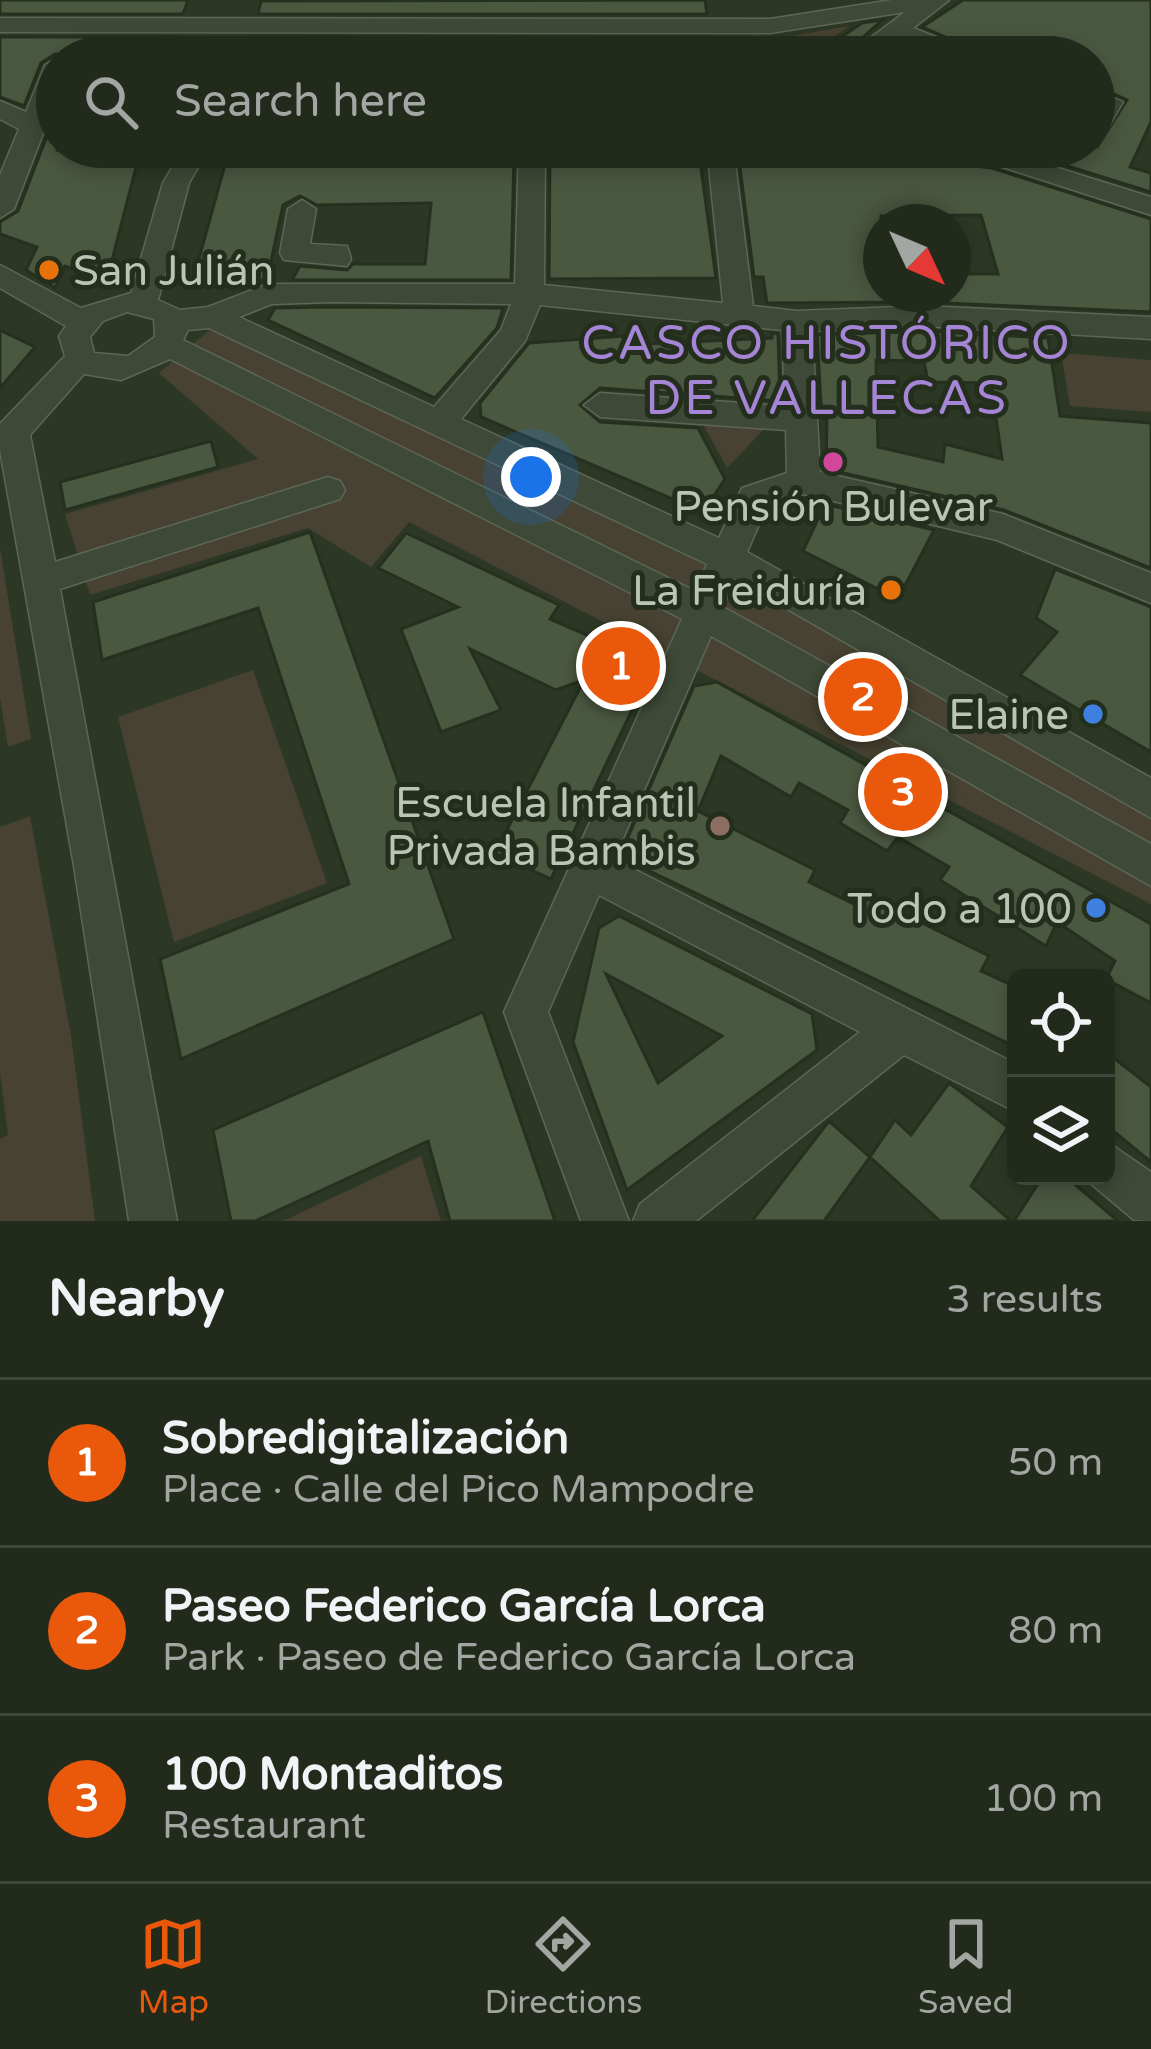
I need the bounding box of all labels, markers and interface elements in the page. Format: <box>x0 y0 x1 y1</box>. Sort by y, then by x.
search box <box>36 36 1115 168</box>
icon: search <box>78 69 144 135</box>
text: Search here <box>174 75 427 129</box>
north arrow <box>863 204 971 312</box>
place label: San Julián <box>73 246 274 297</box>
marker: San Julián <box>36 257 62 283</box>
district label: CASCO HISTÓRICO DE VALLECAS <box>581 315 1073 428</box>
your location <box>501 447 561 507</box>
marker: Pensión Bulevar <box>820 449 846 475</box>
place label: Pensión Bulevar <box>673 482 993 533</box>
place label: La Freiduría <box>632 566 867 617</box>
marker: La Freiduría <box>878 577 904 603</box>
pin: 1 <box>582 621 660 711</box>
pin: 2 <box>824 652 902 742</box>
place label: Elaine <box>948 690 1069 741</box>
marker: Elaine <box>1080 701 1106 727</box>
pin: 3 <box>864 747 942 837</box>
place label: Escuela Infantil Privada Bambis <box>387 778 696 877</box>
marker: Escuela Infantil Privada Bambis <box>707 813 733 839</box>
place label: Todo a 100 <box>847 884 1072 935</box>
marker: Todo a 100 <box>1083 895 1109 921</box>
map controls <box>1007 969 1115 1185</box>
button: locate <box>1007 969 1115 1077</box>
button: layers <box>1007 1077 1115 1185</box>
text: Nearby <box>48 1268 225 1330</box>
text: 3 results <box>946 1276 1103 1323</box>
text: Sobredigitalización <box>162 1412 569 1466</box>
text: 1 <box>75 1439 99 1486</box>
text: 50 m <box>1008 1439 1103 1486</box>
text: Place · Calle del Pico Mampodre <box>162 1466 755 1513</box>
text: Paseo Federico García Lorca <box>162 1580 766 1634</box>
text: 2 <box>75 1607 99 1654</box>
text: 80 m <box>1008 1607 1103 1654</box>
text: Park · Paseo de Federico García Lorca <box>162 1634 856 1681</box>
text: 100 Montaditos <box>162 1748 503 1802</box>
text: 3 <box>75 1775 99 1822</box>
text: 100 m <box>984 1775 1103 1822</box>
text: Restaurant <box>162 1802 366 1849</box>
tab: Map <box>138 1911 209 2022</box>
tab: Directions <box>485 1911 642 2022</box>
tab: Saved <box>918 1911 1013 2022</box>

